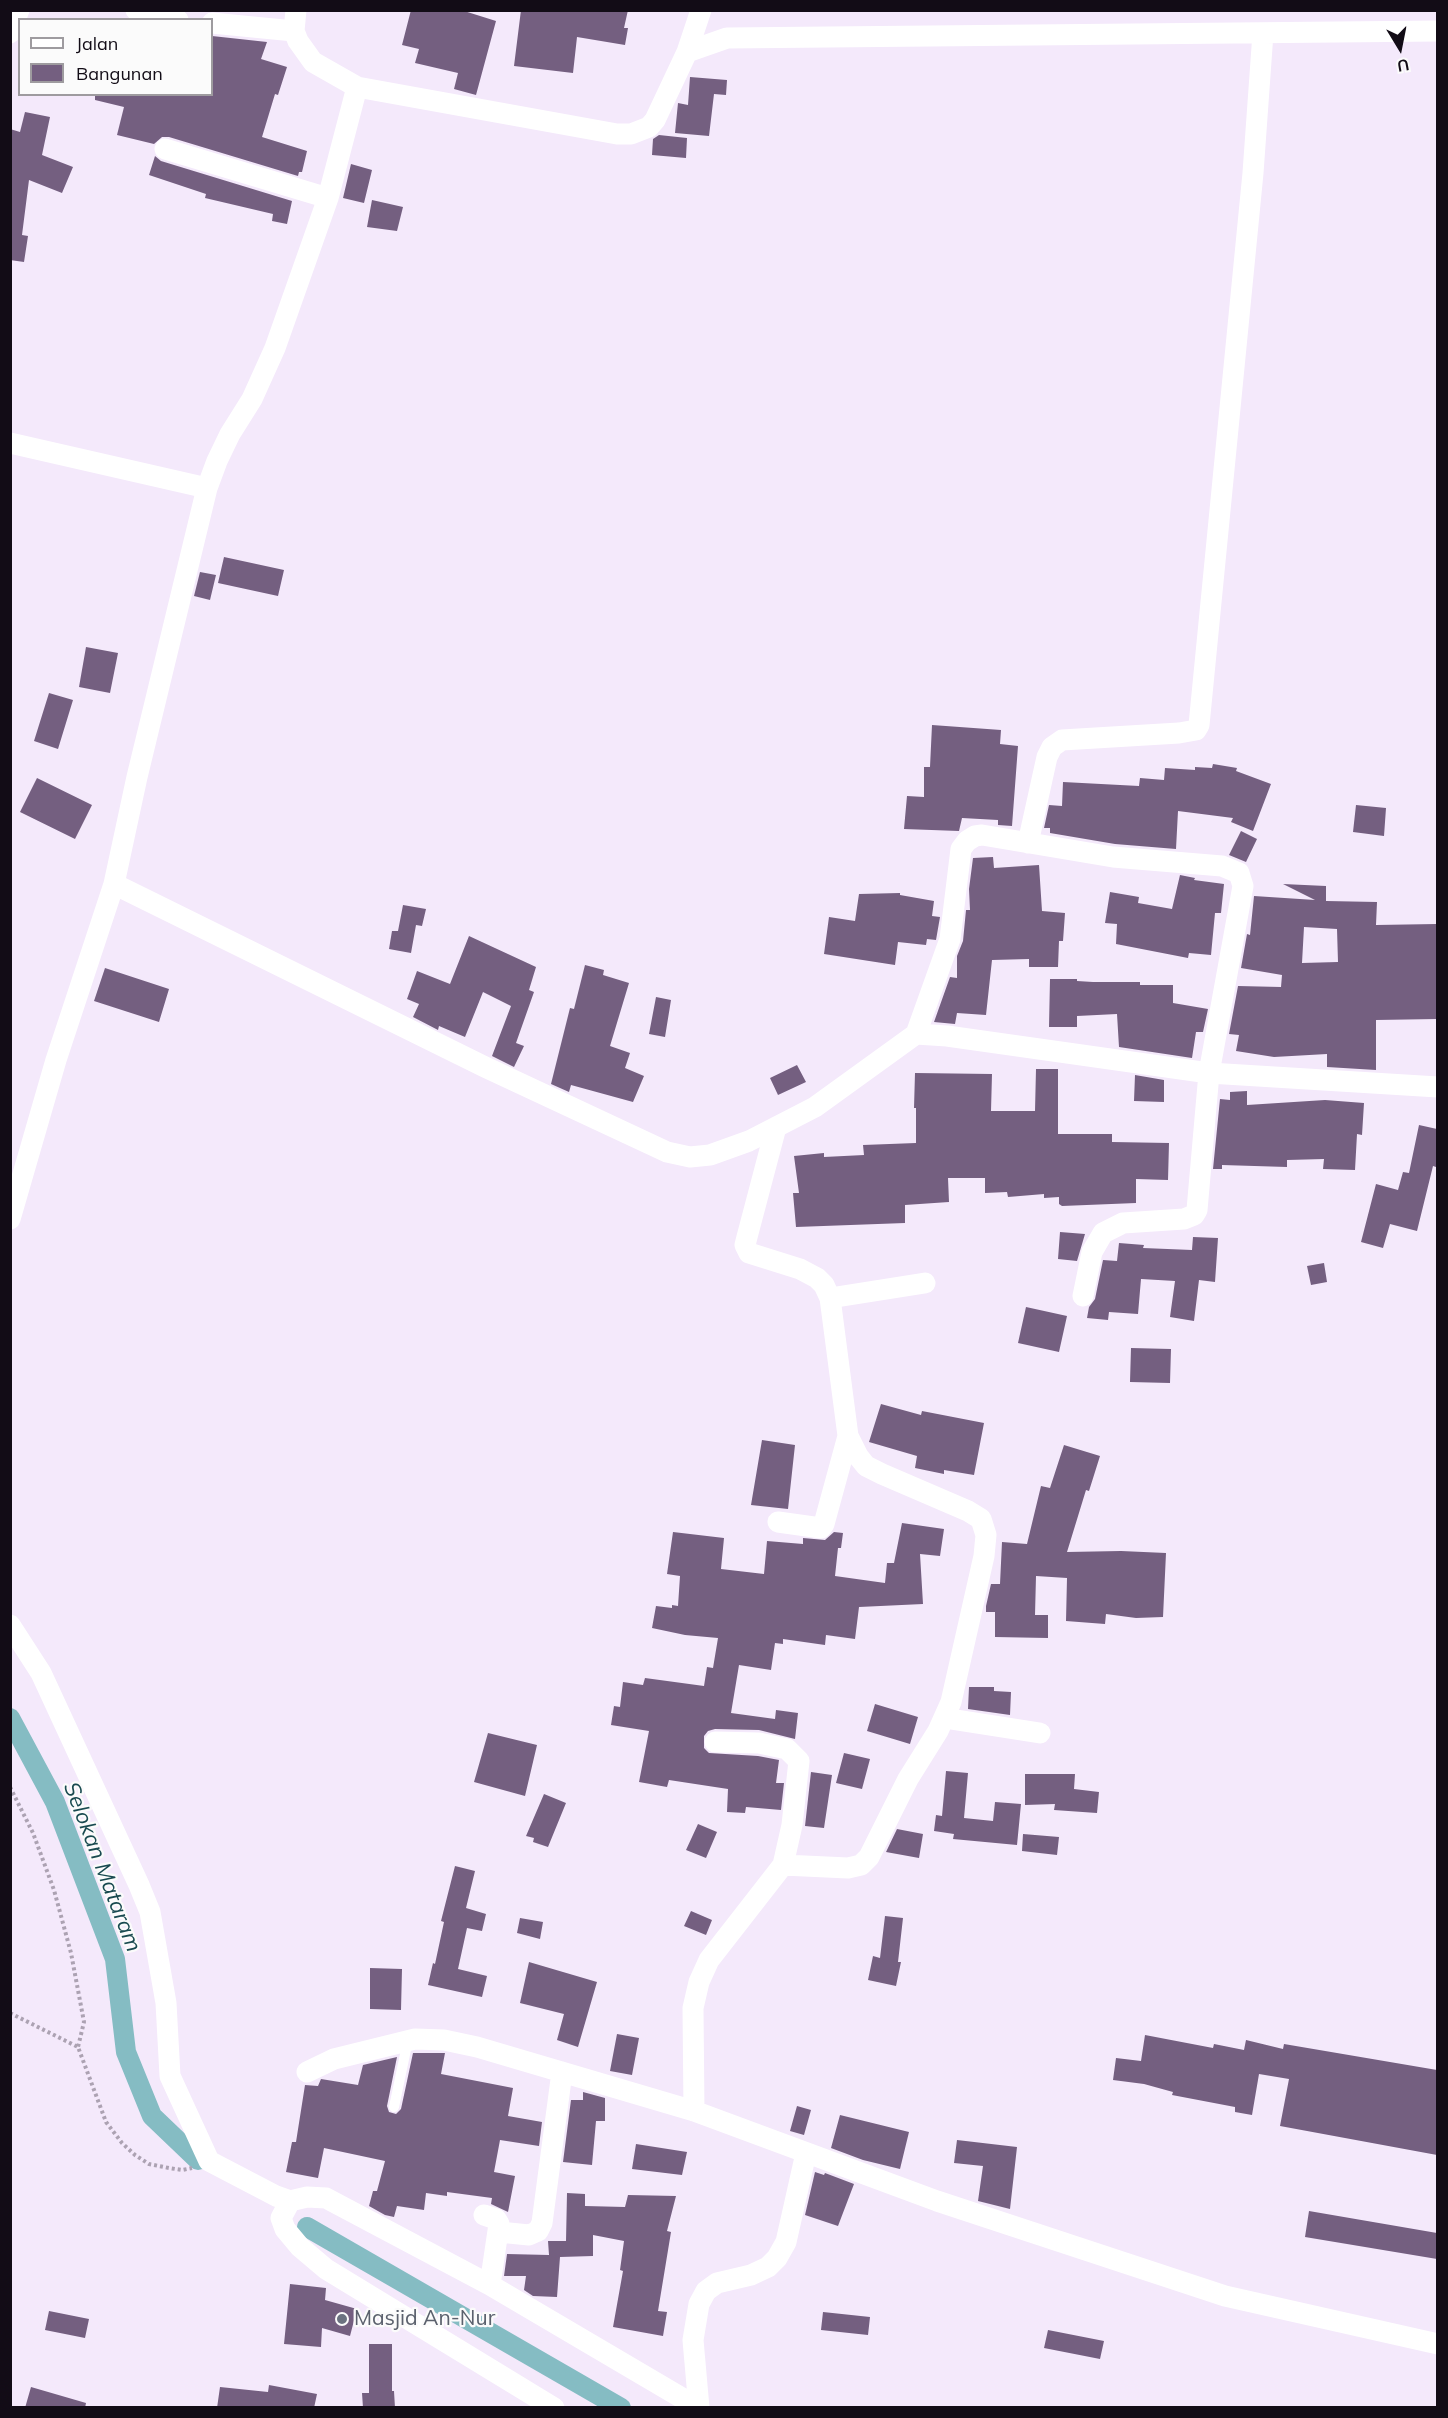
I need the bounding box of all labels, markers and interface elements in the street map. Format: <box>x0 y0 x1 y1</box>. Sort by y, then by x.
legend <box>18 18 213 96</box>
north arrow <box>1370 18 1430 78</box>
text: Jalan <box>76 32 118 55</box>
text: U <box>1396 55 1411 77</box>
text: Bangunan <box>76 62 163 85</box>
water label: Selokan Mataram <box>57 1778 147 1956</box>
place label: Masjid An-Nur <box>354 2306 495 2332</box>
marker: Masjid An-Nur <box>335 2312 349 2326</box>

